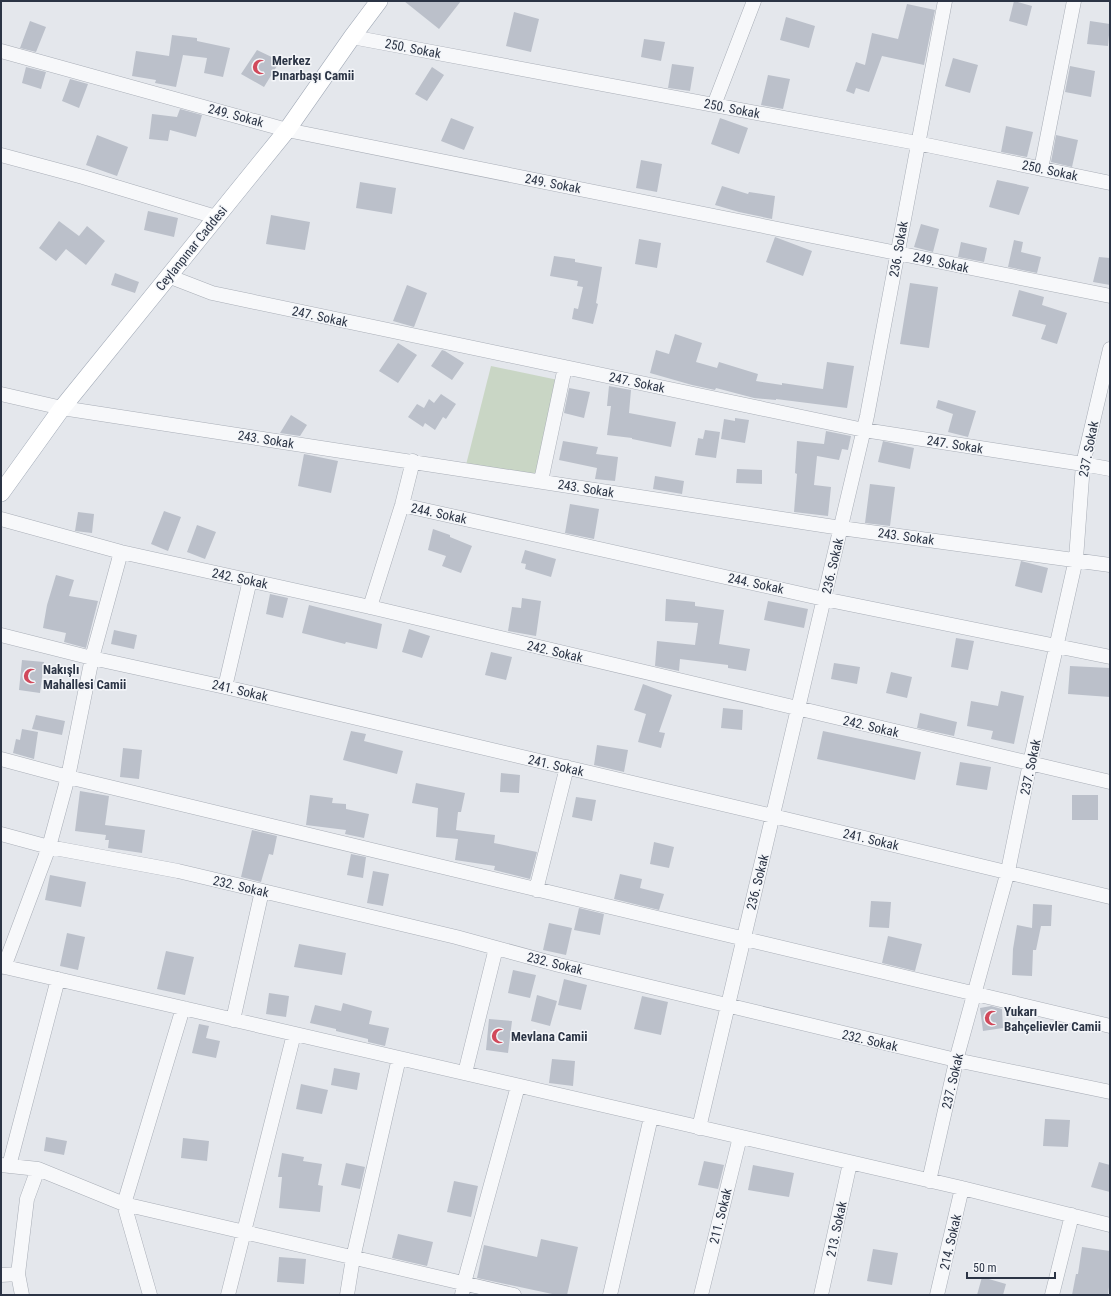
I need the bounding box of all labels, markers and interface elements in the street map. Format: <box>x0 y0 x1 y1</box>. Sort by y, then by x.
street label: 250. Sokak <box>384 36 442 61</box>
place label: Merkez Pınarbaşı Camii <box>272 53 354 83</box>
mosque icon: Merkez Pınarbaşı Camii <box>251 58 269 76</box>
street label: 250. Sokak <box>703 96 761 121</box>
street label: 249. Sokak <box>206 101 265 130</box>
street label: 250. Sokak <box>1021 157 1079 184</box>
street label: 249. Sokak <box>524 171 582 196</box>
street label: Ceylanpınar Caddesi <box>153 203 230 294</box>
street label: 236. Sokak <box>886 220 911 278</box>
street label: 249. Sokak <box>912 249 970 276</box>
street label: 247. Sokak <box>291 303 349 330</box>
street label: 247. Sokak <box>608 369 666 396</box>
street label: 237. Sokak <box>1076 420 1101 478</box>
street label: 243. Sokak <box>237 428 295 451</box>
street label: 247. Sokak <box>926 433 984 456</box>
street label: 243. Sokak <box>557 477 615 500</box>
street label: 244. Sokak <box>410 500 468 527</box>
street label: 243. Sokak <box>877 525 935 548</box>
street label: 236. Sokak <box>819 537 846 596</box>
street label: 242. Sokak <box>211 565 269 592</box>
street label: 244. Sokak <box>727 570 785 597</box>
street label: 242. Sokak <box>525 638 584 665</box>
place label: Nakışlı Mahallesi Camii <box>43 662 126 692</box>
mosque icon: Nakışlı Mahallesi Camii <box>22 667 40 685</box>
street label: 241. Sokak <box>210 677 269 704</box>
street label: 242. Sokak <box>841 713 900 740</box>
street label: 237. Sokak <box>1017 738 1044 796</box>
street label: 241. Sokak <box>526 752 585 779</box>
street label: 241. Sokak <box>841 826 900 853</box>
street label: 236. Sokak <box>743 853 772 912</box>
street label: 232. Sokak <box>211 873 270 900</box>
street label: 232. Sokak <box>525 949 584 978</box>
place label: Yukarı Bahçelievler Camii <box>1004 1004 1101 1034</box>
mosque icon: Yukarı Bahçelievler Camii <box>983 1009 1001 1027</box>
mosque icon: Mevlana Camii <box>490 1027 508 1045</box>
street label: 232. Sokak <box>840 1027 899 1054</box>
place label: Mevlana Camii <box>511 1029 587 1044</box>
street label: 237. Sokak <box>939 1052 966 1111</box>
street label: 211. Sokak <box>706 1187 735 1246</box>
street label: 213. Sokak <box>823 1200 850 1258</box>
street label: 214. Sokak <box>937 1213 964 1272</box>
scale bar <box>967 1254 1055 1280</box>
text: 50 m <box>973 1261 997 1275</box>

